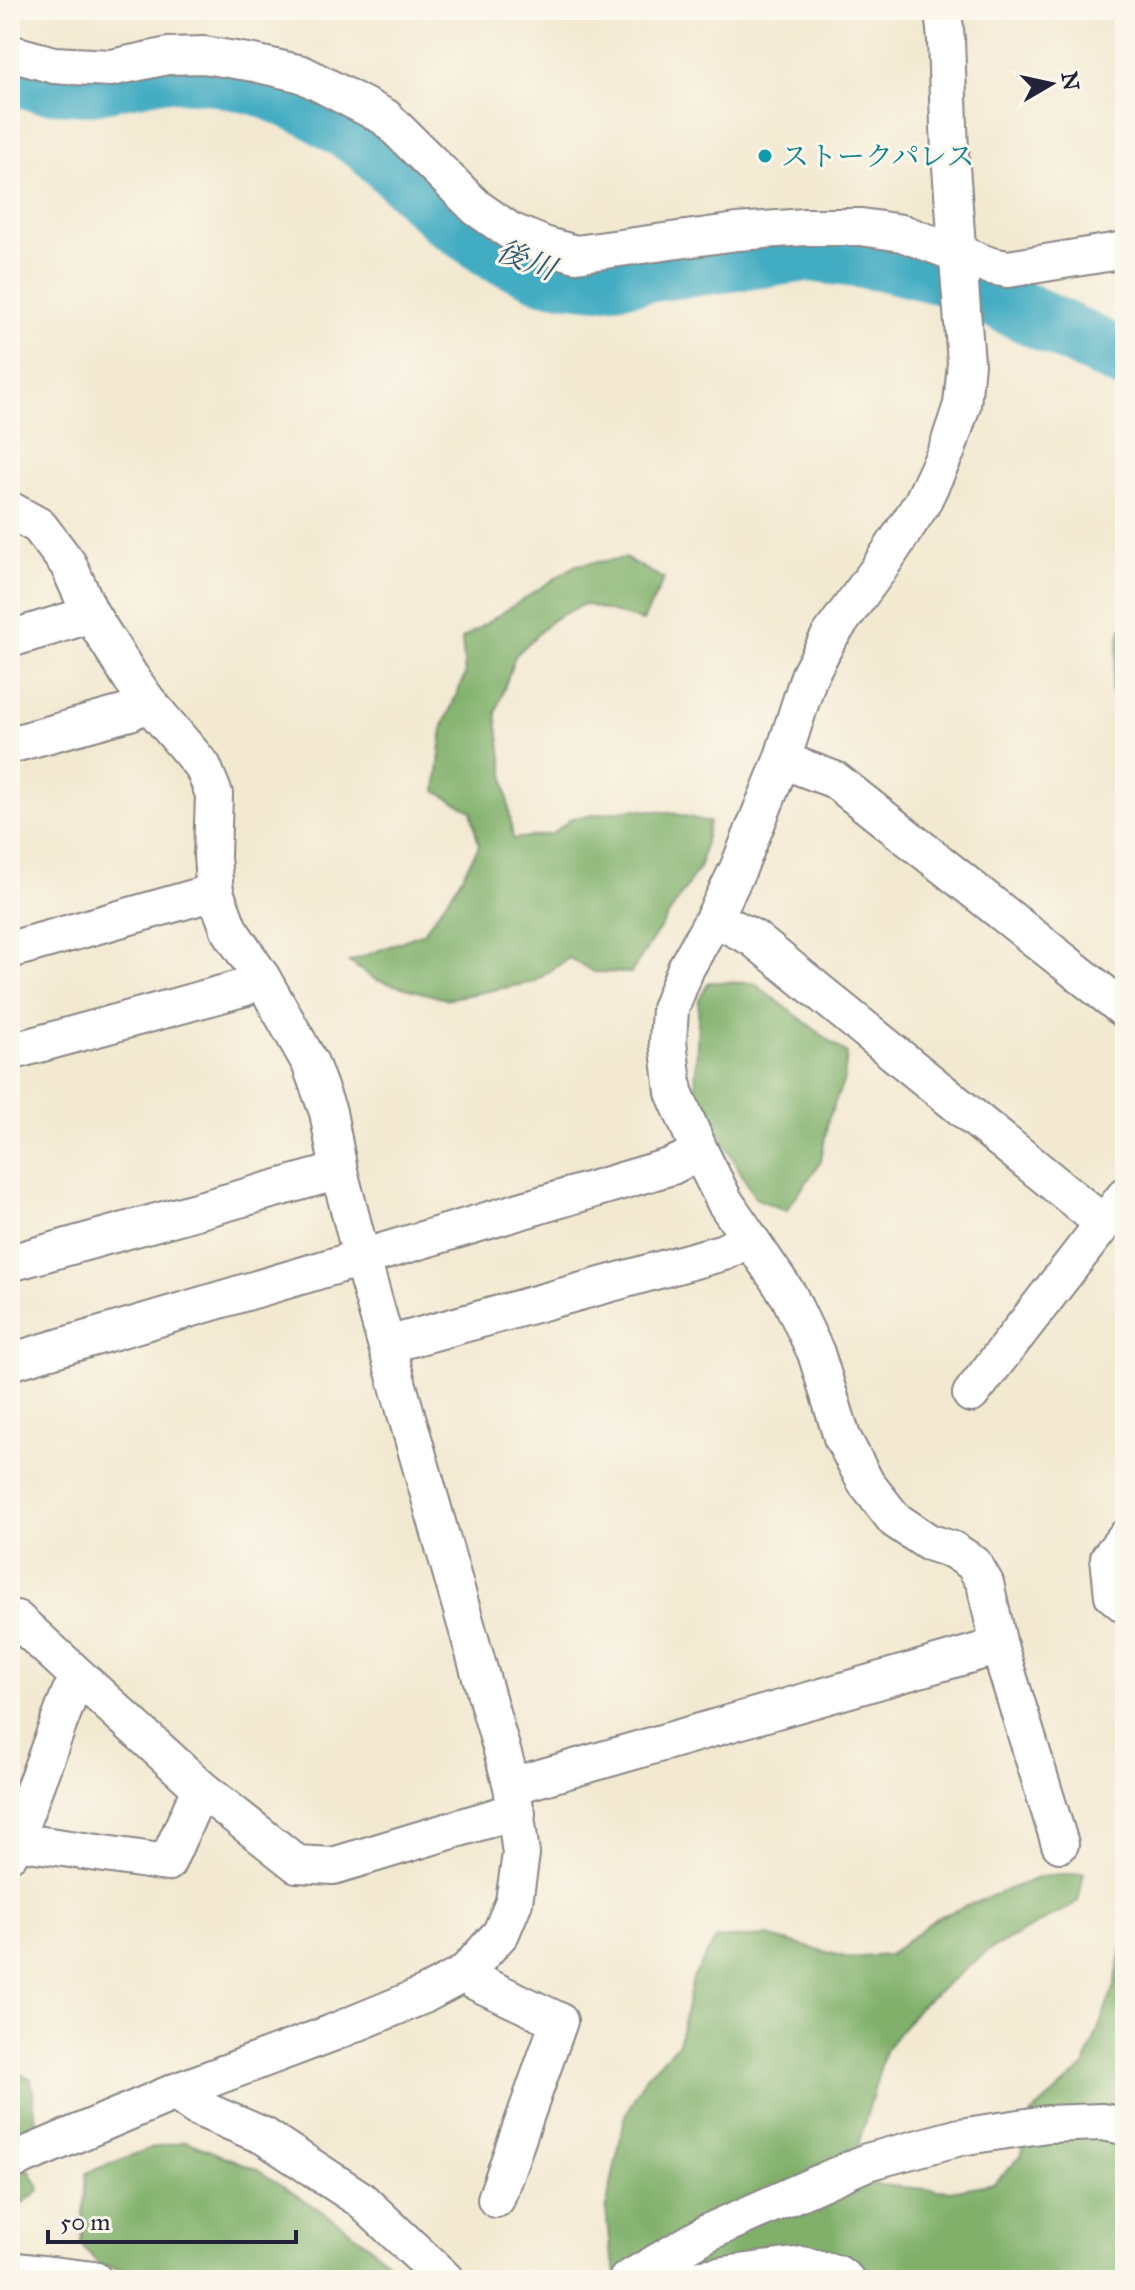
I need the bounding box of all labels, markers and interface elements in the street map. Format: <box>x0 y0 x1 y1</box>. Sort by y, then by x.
north arrow <box>1011 44 1091 124</box>
text: N <box>1055 70 1085 93</box>
place label: ストークパレス <box>781 139 974 174</box>
marker: ストークパレス <box>756 147 774 165</box>
water label: 後川 <box>492 232 563 289</box>
scale bar <box>48 2194 296 2244</box>
text: 50 m <box>60 2207 110 2237</box>

